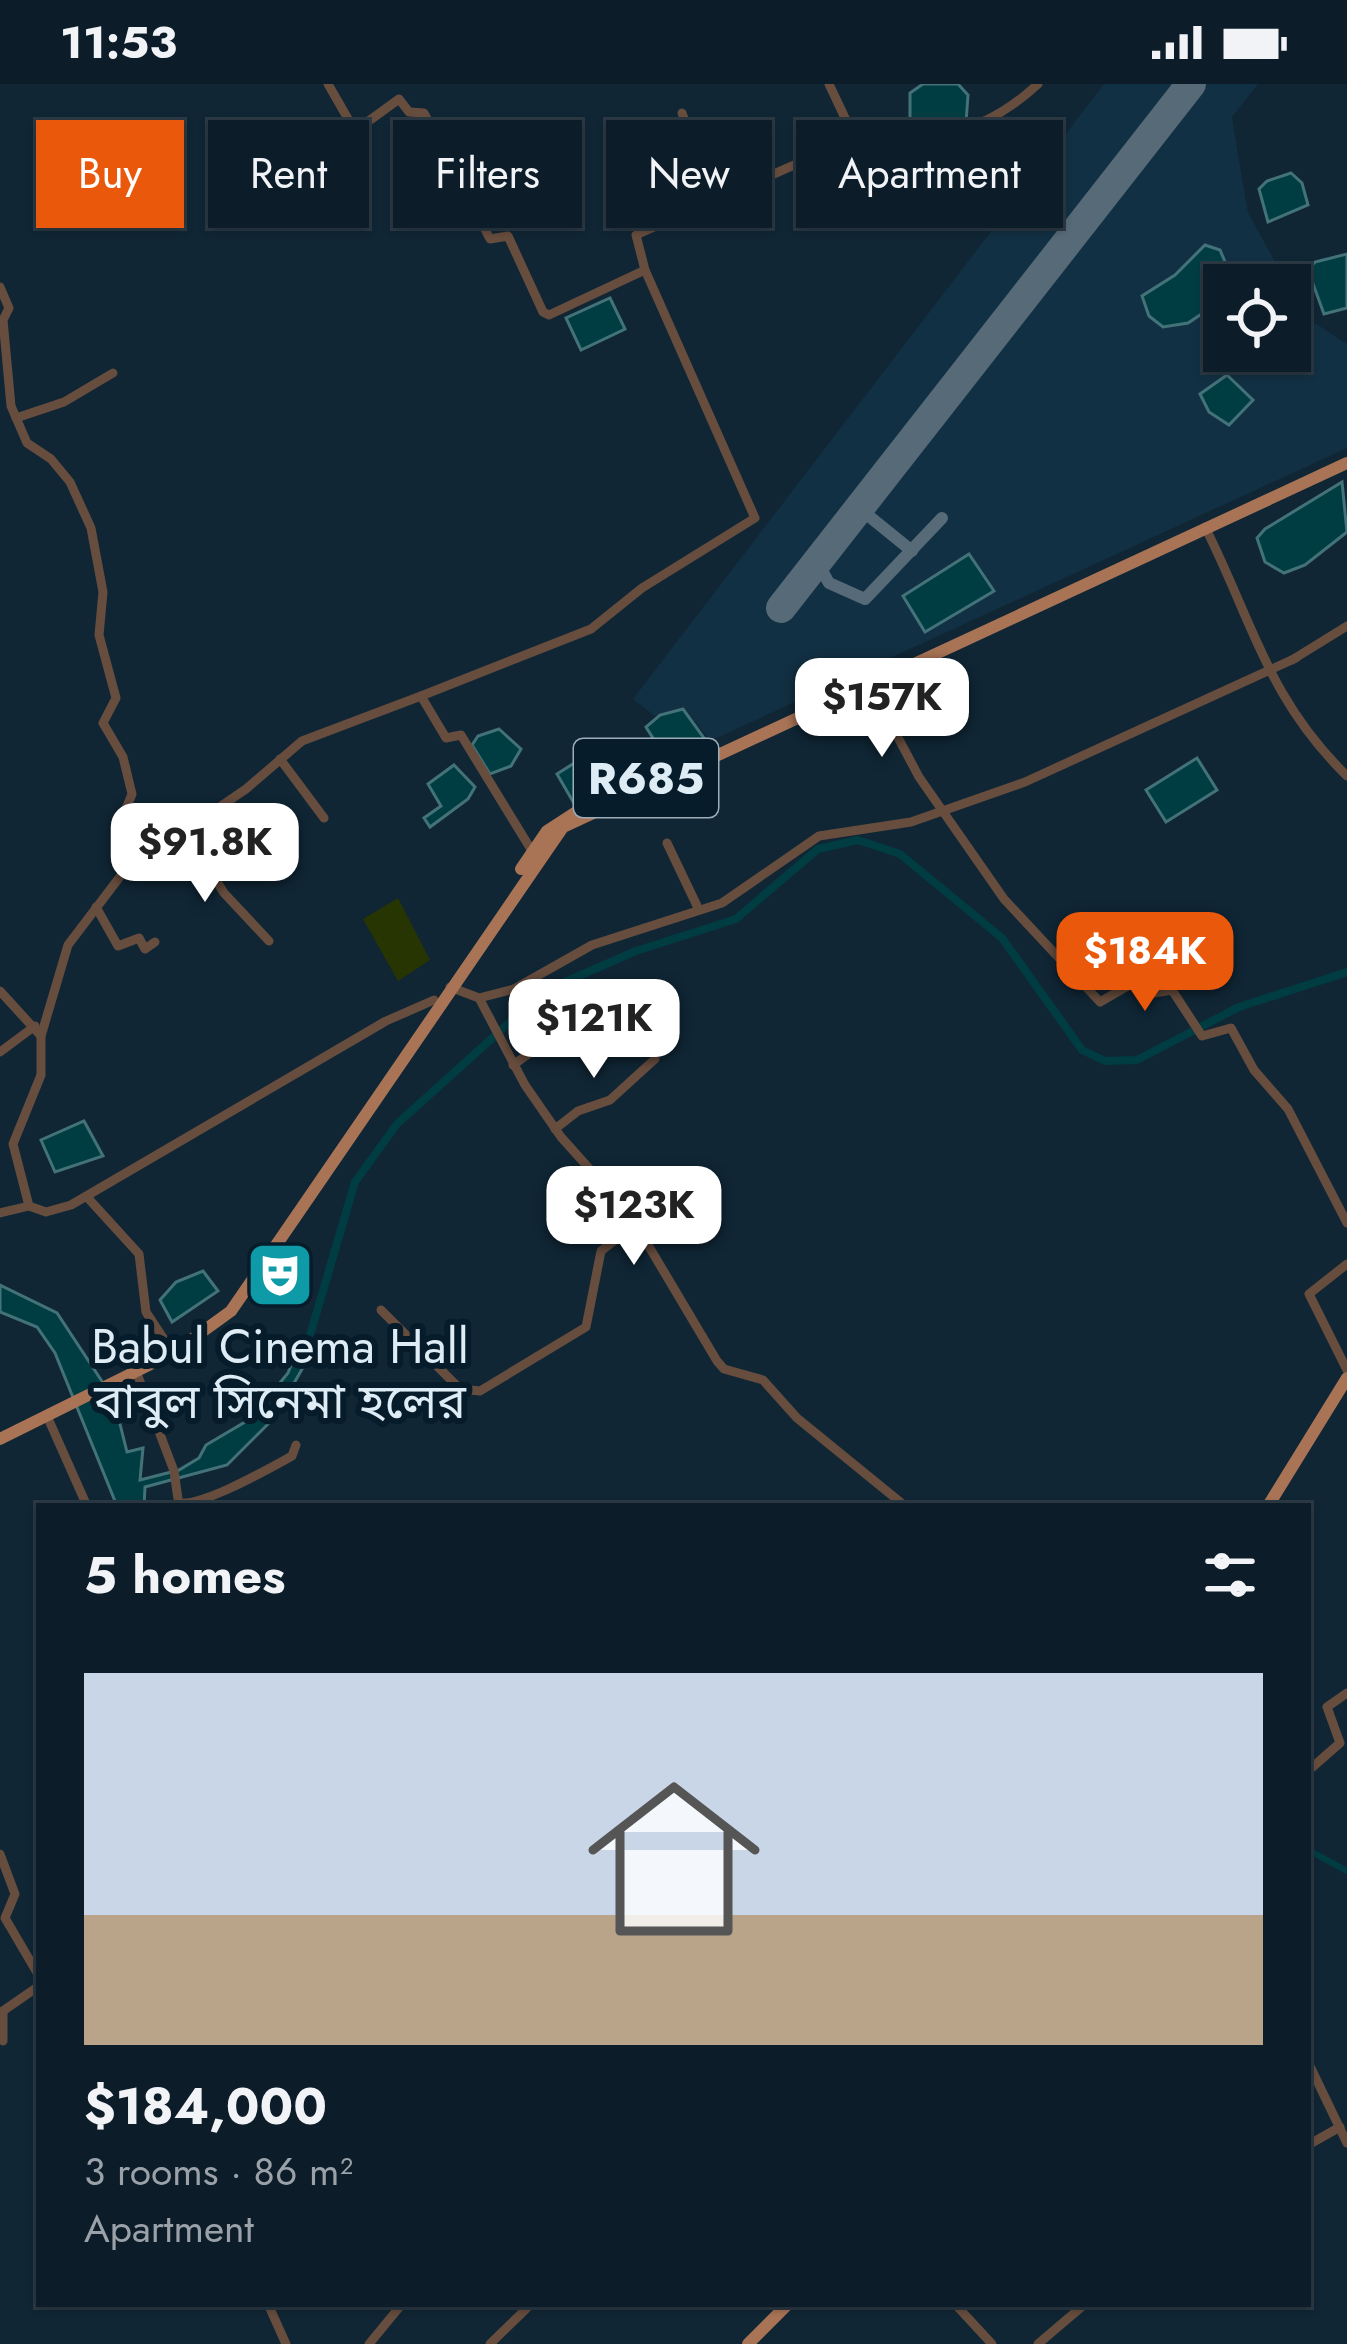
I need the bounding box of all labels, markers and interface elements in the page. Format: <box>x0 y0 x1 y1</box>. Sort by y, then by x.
text: 11:53 <box>60 10 177 75</box>
chip: Buy <box>36 120 184 228</box>
chip: Rent <box>208 120 369 228</box>
chip: Filters <box>393 120 582 228</box>
chip: New <box>606 120 772 228</box>
chip: Apartment <box>796 120 1063 228</box>
map controls <box>1203 264 1311 372</box>
button: locate <box>1203 264 1311 372</box>
pin: $157K <box>798 658 966 760</box>
text: $157K <box>822 668 942 725</box>
road number: R685 <box>574 739 718 817</box>
pin: $91.8K <box>107 803 303 905</box>
text: $91.8K <box>138 813 272 870</box>
pin: $184K <box>1061 912 1229 1014</box>
text: $184K <box>1083 922 1207 979</box>
pin: $121K <box>510 979 678 1081</box>
text: $121K <box>536 989 652 1046</box>
pin: $123K <box>550 1166 718 1268</box>
text: $123K <box>573 1176 695 1233</box>
theatre icon: Babul Cinema Hall বাবুল সিনেমা হলের <box>245 1240 315 1310</box>
place label: Babul Cinema Hall বাবুল সিনেমা হলের <box>91 1312 469 1436</box>
text: 5 homes <box>84 1538 286 1612</box>
icon: filters <box>1197 1542 1263 1608</box>
icon: home <box>566 1751 782 1967</box>
text: $184,000 <box>84 2069 327 2143</box>
text: 3 rooms · 86 m² <box>84 2143 353 2200</box>
text: Apartment <box>84 2200 254 2257</box>

